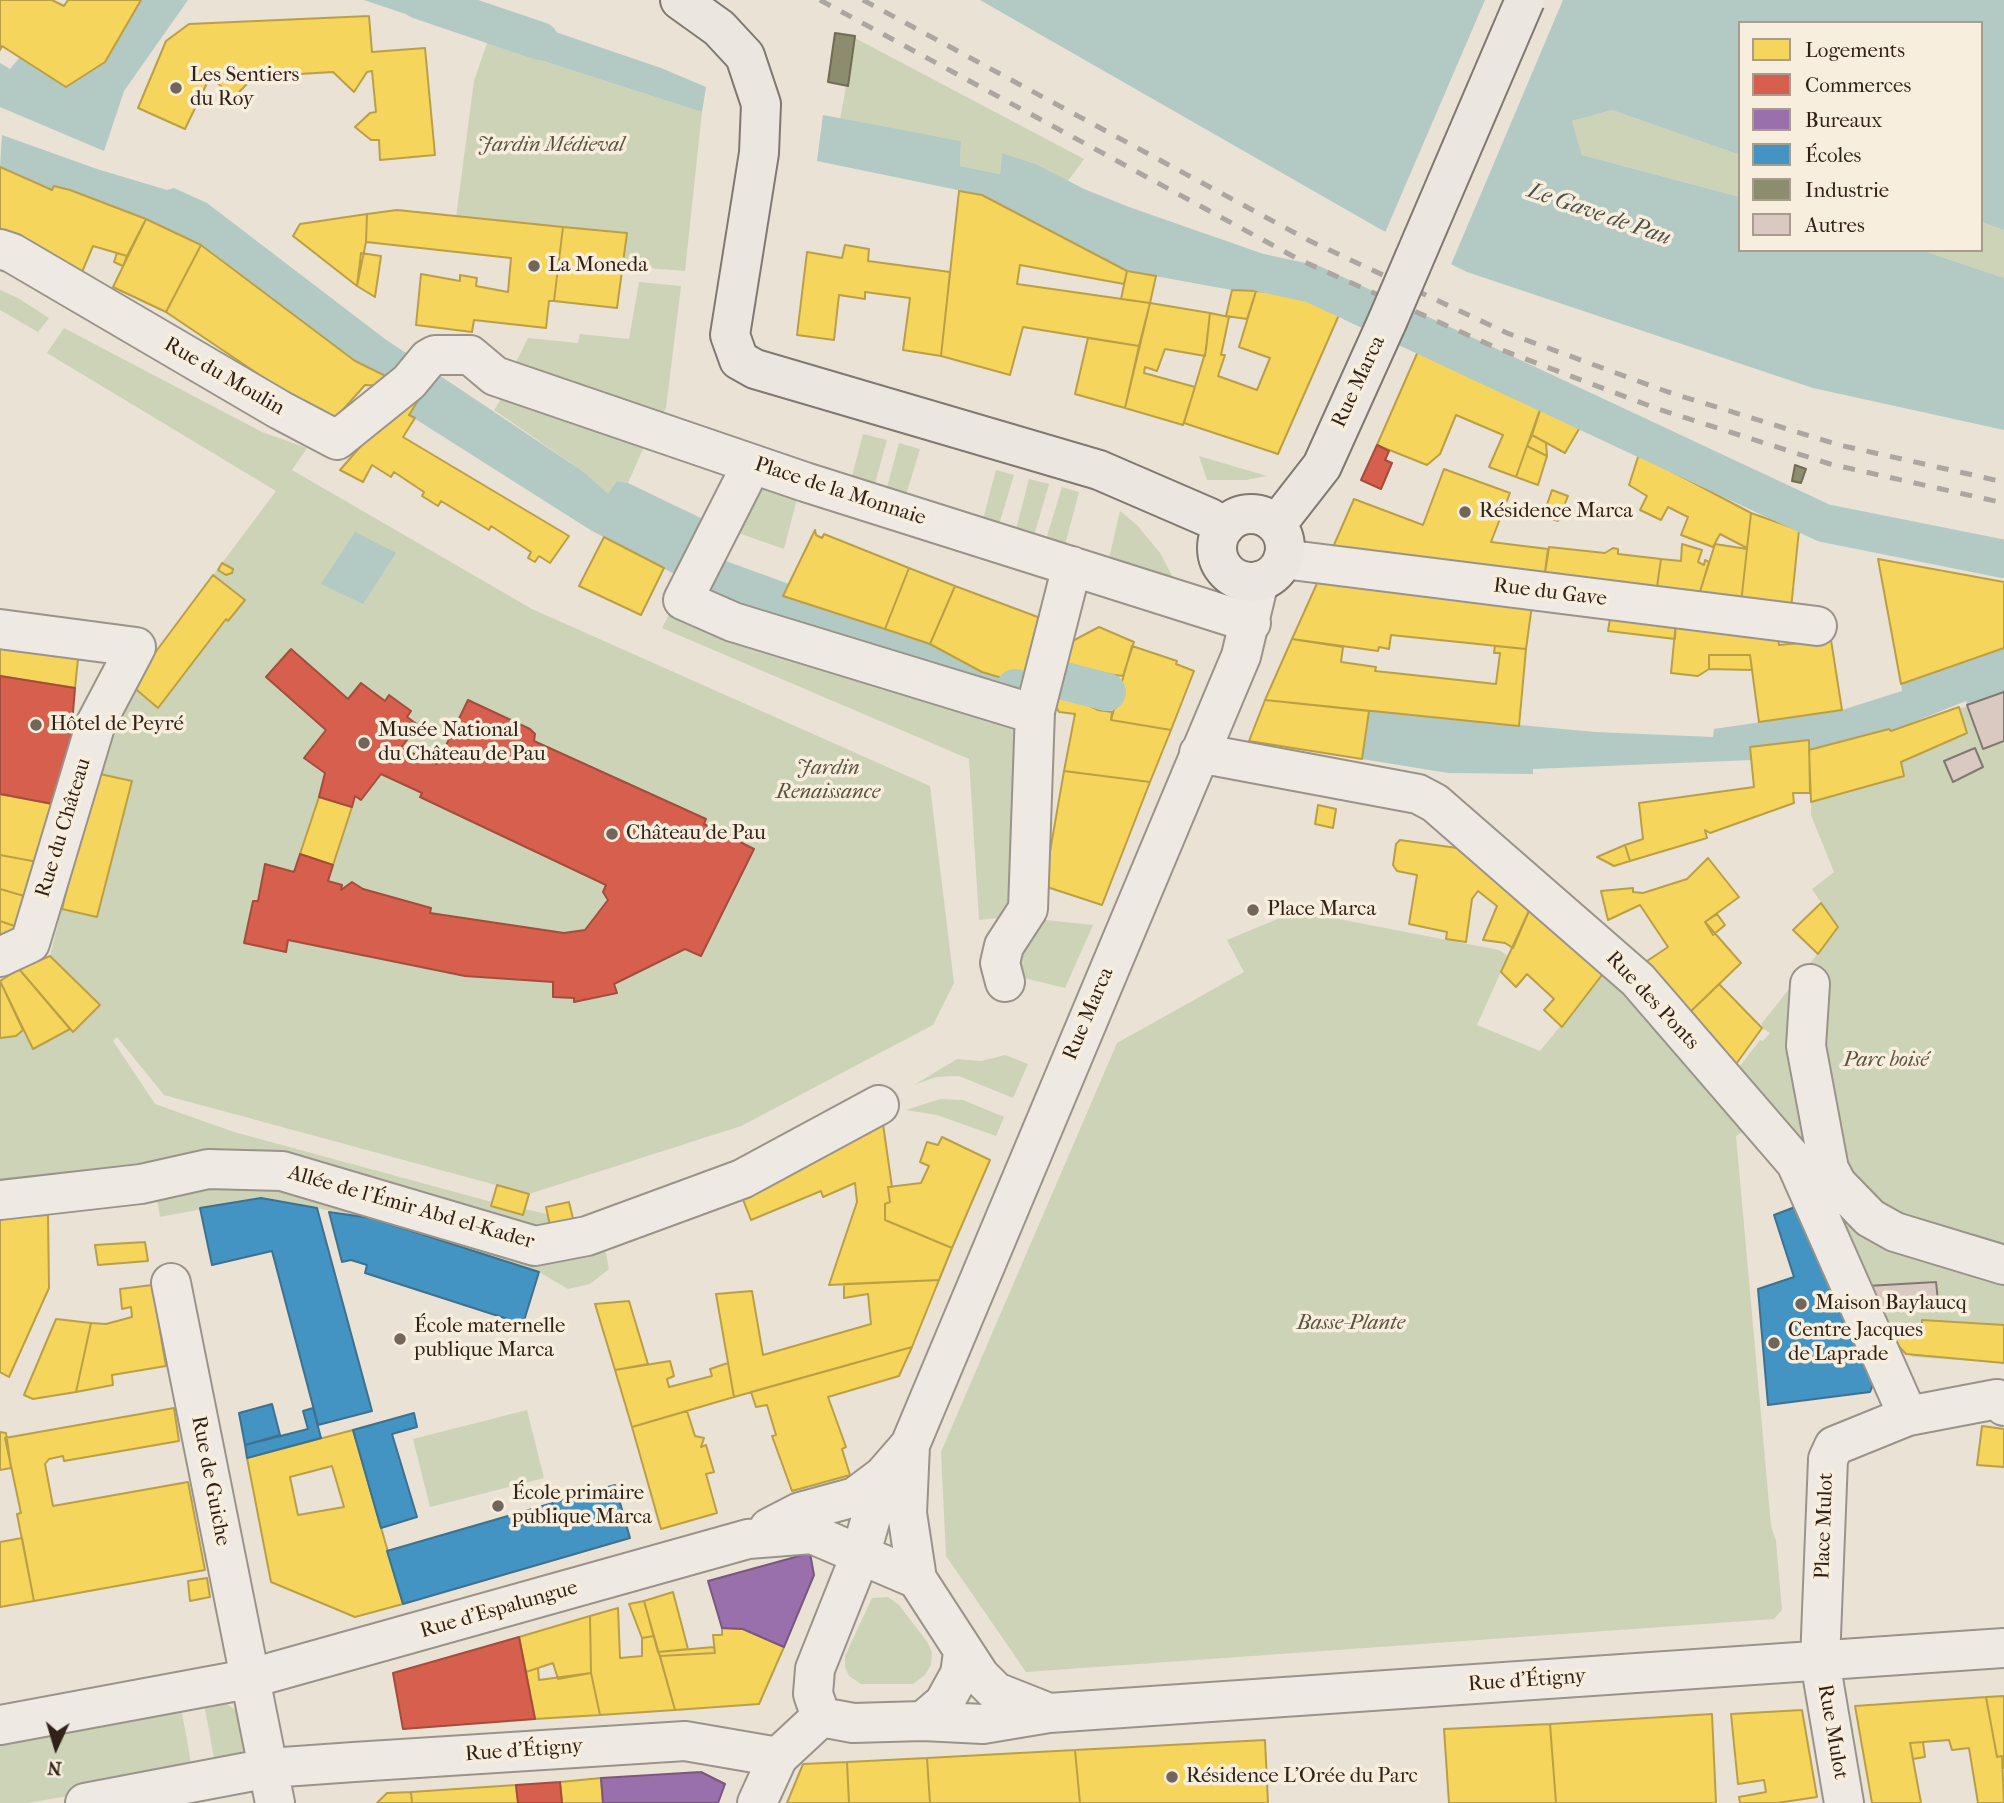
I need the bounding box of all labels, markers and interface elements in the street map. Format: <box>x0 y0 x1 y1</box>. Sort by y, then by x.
legend <box>1738 21 1983 252</box>
text: Logements <box>1805 38 1905 62</box>
place label: Les Sentiers du Roy <box>190 63 299 113</box>
text: Commerces <box>1805 73 1911 97</box>
marker: Les Sentiers du Roy <box>168 80 184 96</box>
text: Bureaux <box>1805 108 1882 132</box>
park label: Jardin Médieval <box>478 133 624 159</box>
text: Écoles <box>1805 143 1861 167</box>
water label: Le Gave de Pau <box>1524 178 1674 252</box>
text: Industrie <box>1805 178 1889 202</box>
text: Autres <box>1805 213 1865 237</box>
place label: La Moneda <box>548 253 648 279</box>
marker: La Moneda <box>526 258 542 274</box>
street label: Rue du Moulin <box>159 332 289 422</box>
street label: Rue Marca <box>1327 332 1391 432</box>
street label: Place de la Monnaie <box>751 452 929 532</box>
place label: Résidence Marca <box>1479 499 1633 525</box>
marker: Résidence Marca <box>1457 504 1473 520</box>
street label: Rue du Gave <box>1492 574 1608 612</box>
place label: Hôtel de Peyré <box>50 712 184 738</box>
marker: Hôtel de Peyré <box>28 717 44 733</box>
place label: Musée National du Château de Pau <box>378 718 546 768</box>
marker: Musée National du Château de Pau <box>356 735 372 751</box>
street label: Rue du Château <box>31 755 97 901</box>
park label: Jardin Renaissance <box>776 756 880 806</box>
place label: Château de Pau <box>626 821 766 847</box>
marker: Château de Pau <box>604 826 620 842</box>
place label: Place Marca <box>1267 897 1376 923</box>
marker: Place Marca <box>1245 902 1261 918</box>
street label: Rue des Ponts <box>1600 946 1704 1056</box>
street label: Rue Marca <box>1058 964 1120 1064</box>
park label: Parc boisé <box>1843 1048 1929 1074</box>
street label: Allée de l'Émir Abd el-Kader <box>285 1161 537 1255</box>
place label: Maison Baylaucq <box>1815 1291 1967 1317</box>
marker: Maison Baylaucq <box>1793 1296 1809 1312</box>
park label: Basse-Plante <box>1297 1311 1405 1337</box>
place label: École maternelle publique Marca <box>414 1314 565 1364</box>
place label: Centre Jacques de Laprade <box>1788 1318 1923 1368</box>
marker: École maternelle publique Marca <box>392 1331 408 1347</box>
marker: Centre Jacques de Laprade <box>1766 1335 1782 1351</box>
street label: Rue de Guiche <box>185 1414 235 1548</box>
street label: Place Mulot <box>1811 1472 1839 1580</box>
place label: École primaire publique Marca <box>512 1481 652 1531</box>
marker: École primaire publique Marca <box>490 1498 506 1514</box>
street label: Rue d'Espalungue <box>417 1575 581 1645</box>
street label: Rue d'Étigny <box>1467 1664 1587 1698</box>
street label: Rue Mulot <box>1811 1682 1853 1782</box>
north arrow <box>21 1712 91 1782</box>
street label: Rue d'Étigny <box>464 1734 584 1768</box>
text: N <box>47 1756 63 1779</box>
place label: Résidence L'Orée du Parc <box>1186 1764 1418 1790</box>
marker: Résidence L'Orée du Parc <box>1164 1769 1180 1785</box>

